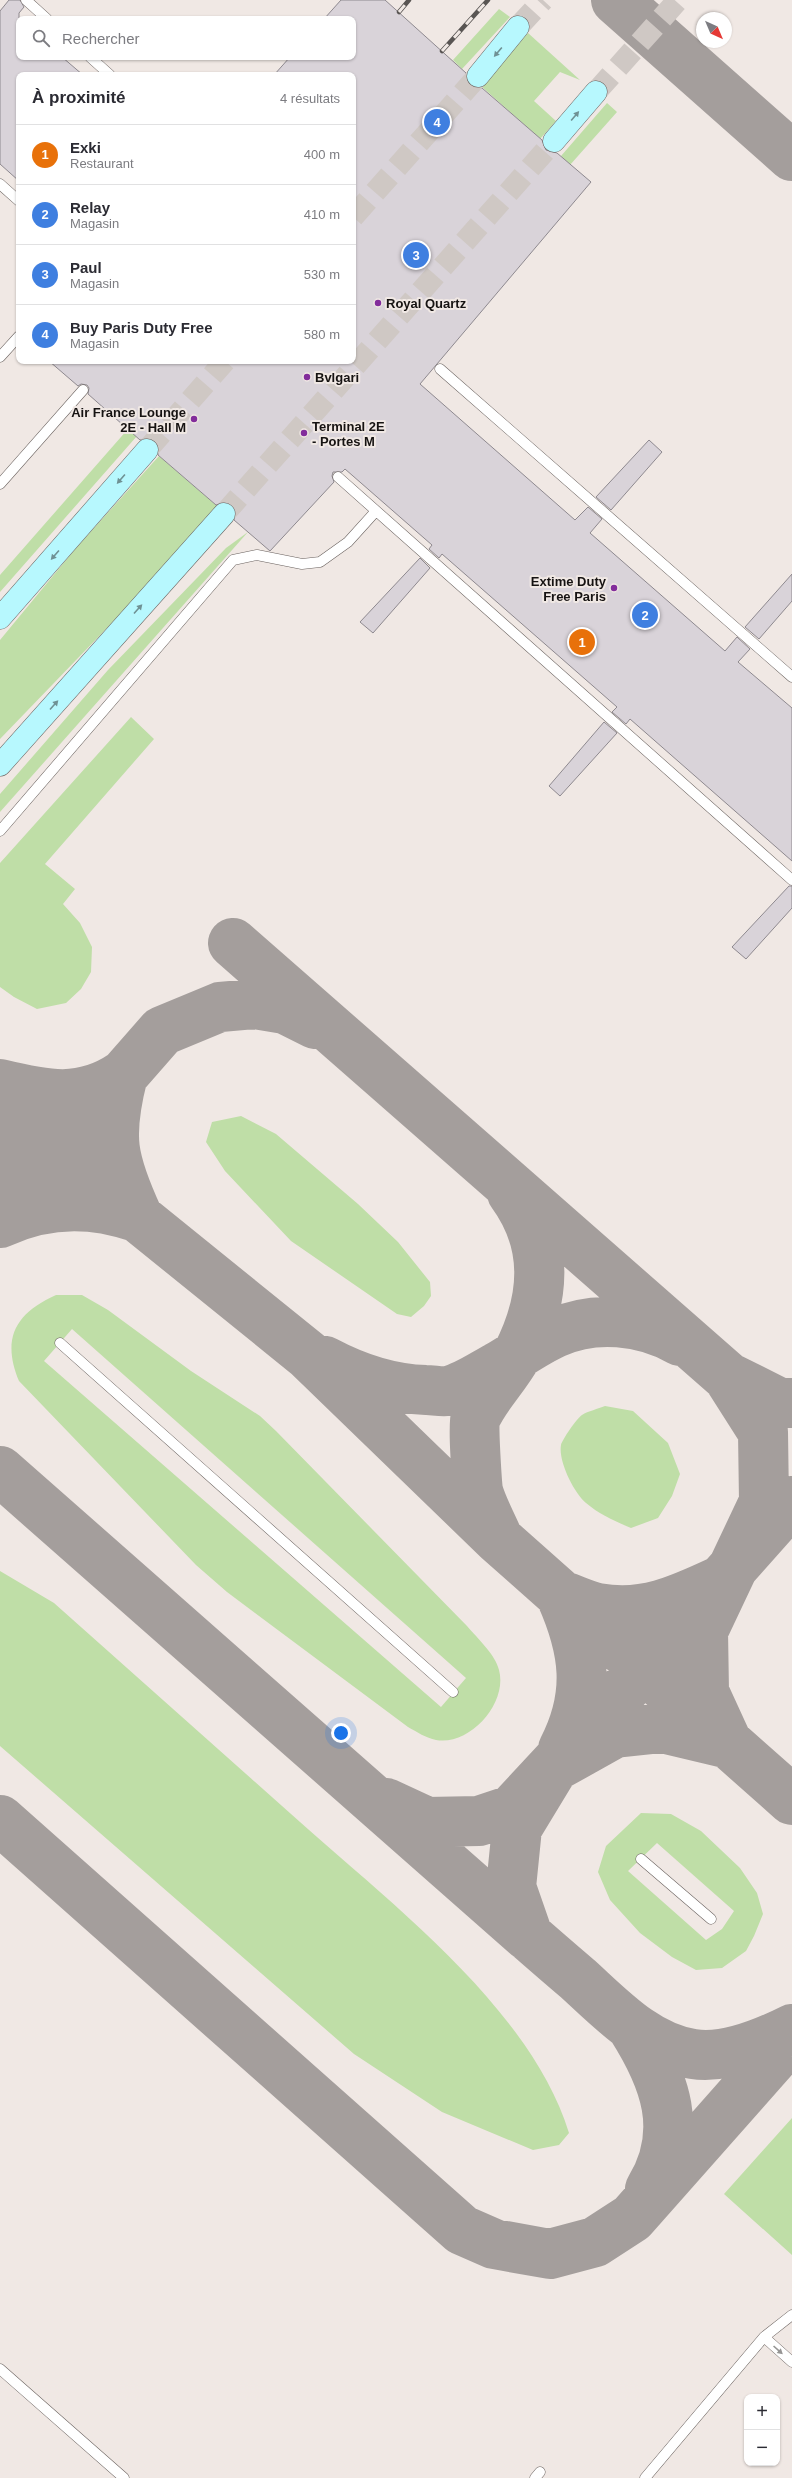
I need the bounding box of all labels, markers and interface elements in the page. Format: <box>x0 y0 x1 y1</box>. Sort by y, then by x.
north arrow <box>696 12 732 48</box>
search box <box>16 16 356 60</box>
icon: search <box>30 27 52 49</box>
text: Rechercher <box>62 30 140 47</box>
one-way arrow <box>494 46 503 57</box>
text: À proximité <box>32 88 126 107</box>
text: 4 résultats <box>280 91 340 106</box>
pin: 4 <box>424 107 450 137</box>
one-way arrow <box>571 111 580 122</box>
text: Exki <box>70 139 101 156</box>
text: 1 <box>41 147 49 162</box>
text: 400 m <box>304 147 340 162</box>
text: Restaurant <box>70 156 134 171</box>
text: Relay <box>70 199 110 216</box>
text: 2 <box>41 207 49 222</box>
text: 410 m <box>304 207 340 222</box>
text: Magasin <box>70 216 119 231</box>
pin: 3 <box>403 240 429 270</box>
text: Paul <box>70 259 102 276</box>
text: 3 <box>41 267 49 282</box>
text: 530 m <box>304 267 340 282</box>
text: Magasin <box>70 276 119 291</box>
place label: Royal Quartz <box>386 296 467 311</box>
marker: Royal Quartz <box>373 298 383 308</box>
text: Buy Paris Duty Free <box>70 319 213 336</box>
text: 4 <box>41 327 49 342</box>
text: 580 m <box>304 327 340 342</box>
text: Magasin <box>70 336 119 351</box>
place label: Bvlgari <box>315 370 359 385</box>
marker: Bvlgari <box>302 372 312 382</box>
place label: Air France Lounge 2E - Hall M <box>71 405 186 435</box>
marker: Air France Lounge 2E - Hall M <box>189 414 199 424</box>
place label: Terminal 2E - Portes M <box>312 419 385 449</box>
marker: Terminal 2E - Portes M <box>299 428 309 438</box>
one-way arrow <box>116 474 126 484</box>
one-way arrow <box>50 549 59 560</box>
place label: Extime Duty Free Paris <box>531 574 607 604</box>
marker: Extime Duty Free Paris <box>609 583 619 593</box>
pin: 2 <box>632 600 658 630</box>
one-way arrow <box>134 604 143 615</box>
pin: 1 <box>569 627 595 657</box>
one-way arrow <box>49 700 58 710</box>
your location <box>331 1723 351 1743</box>
one-way arrow <box>773 2345 783 2354</box>
map controls <box>744 2394 780 2466</box>
button: + <box>744 2394 780 2430</box>
button: − <box>744 2430 780 2466</box>

